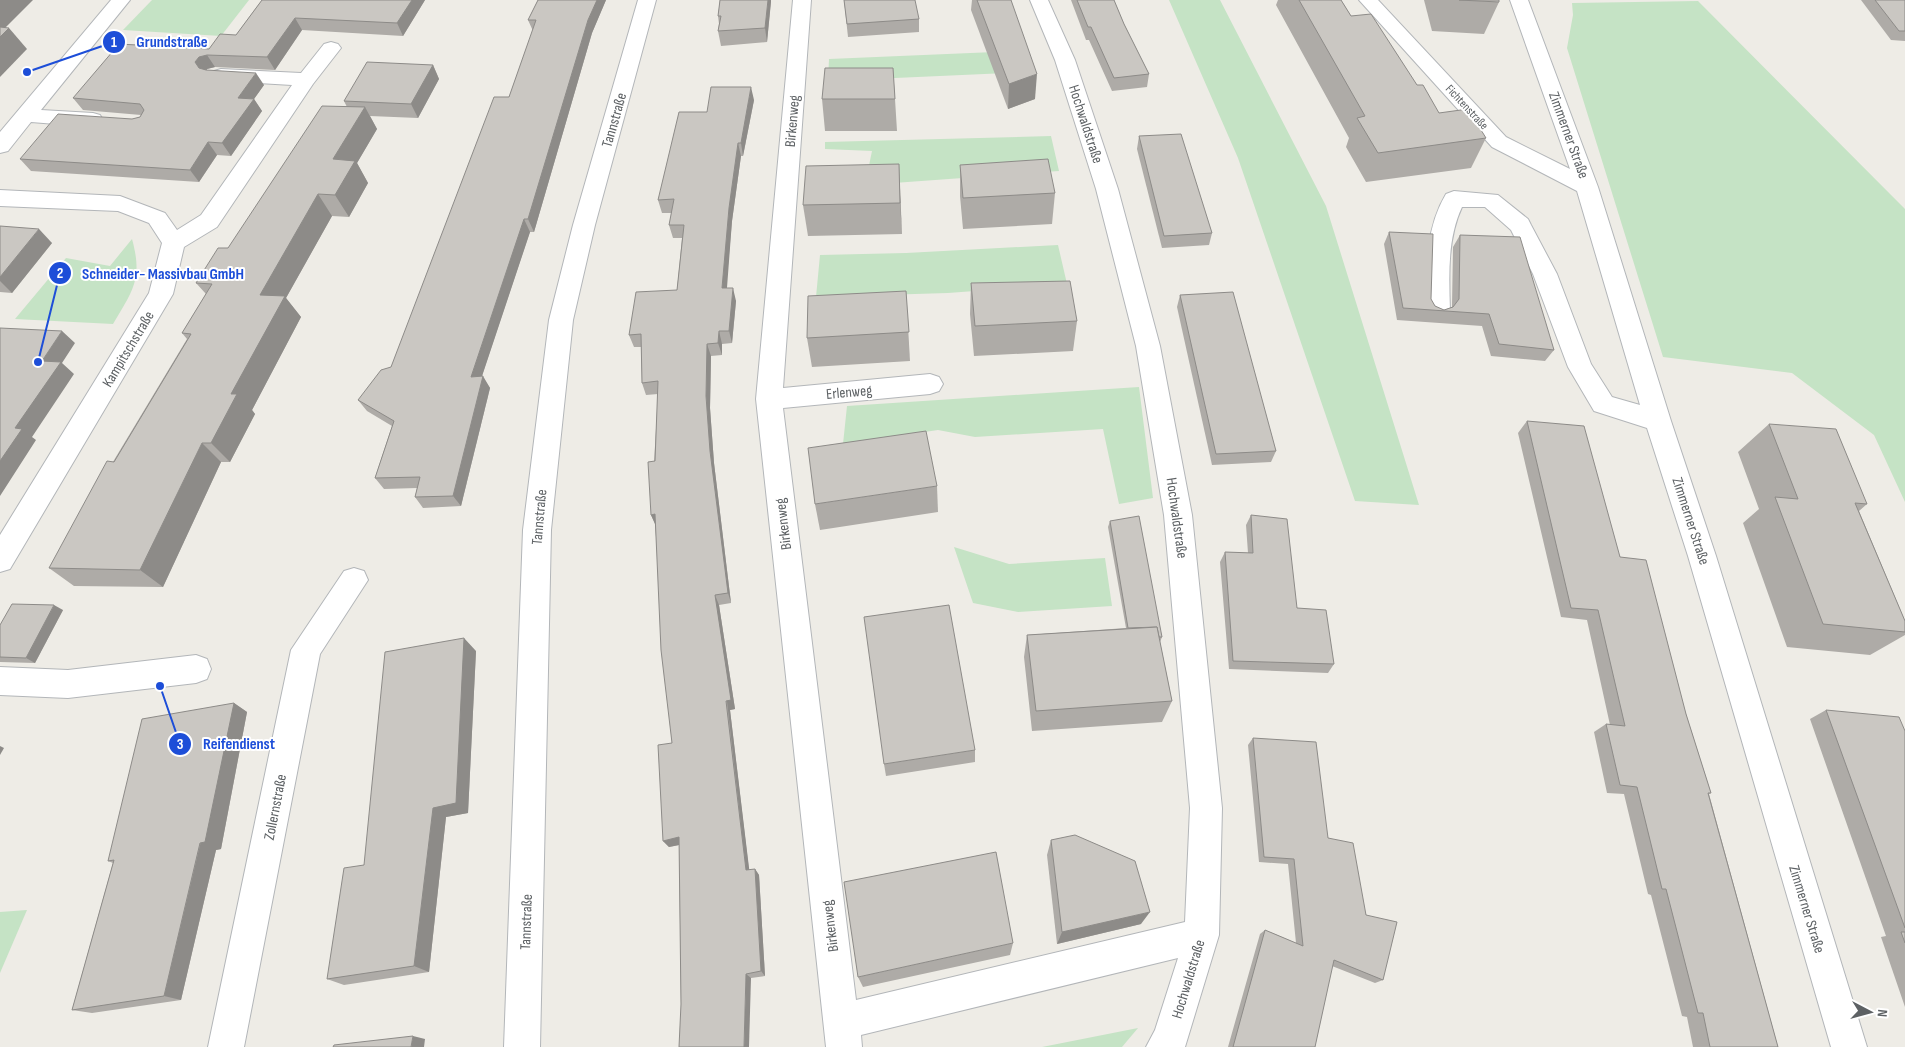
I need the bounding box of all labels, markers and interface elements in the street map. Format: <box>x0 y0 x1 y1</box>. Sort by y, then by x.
callout: Grundstraße <box>101 26 218 57</box>
text: 1 <box>111 33 117 52</box>
text: Grundstraße <box>136 33 208 52</box>
street label: Hochwaldstraße <box>1064 82 1107 166</box>
street label: Fichtenstraße <box>1442 82 1491 133</box>
street label: Zimmerner Straße <box>1544 89 1593 181</box>
street label: Tannstraße <box>598 91 631 150</box>
street label: Birkenweg <box>781 94 804 148</box>
callout: Schneider- Massivbau GmbH <box>47 258 254 289</box>
text: 2 <box>57 264 63 283</box>
text: Schneider- Massivbau GmbH <box>82 265 244 284</box>
street label: Kampitschstraße <box>98 308 159 391</box>
street label: Erlenweg <box>825 381 873 404</box>
street label: Zimmerner Straße <box>1667 475 1714 567</box>
street label: Hochwaldstraße <box>1161 476 1192 560</box>
street label: Tannstraße <box>528 488 551 546</box>
street label: Birkenweg <box>771 497 796 551</box>
callout: Reifendienst <box>168 728 285 759</box>
text: 3 <box>177 735 184 754</box>
text: Reifendienst <box>203 735 275 754</box>
street label: Zollernstraße <box>260 773 291 842</box>
street label: Zimmerner Straße <box>1784 863 1829 955</box>
street label: Tannstraße <box>516 894 537 950</box>
street label: Birkenweg <box>818 899 843 953</box>
street label: Hochwaldstraße <box>1167 937 1209 1021</box>
north arrow <box>1845 987 1895 1037</box>
text: N <box>1874 1009 1891 1018</box>

